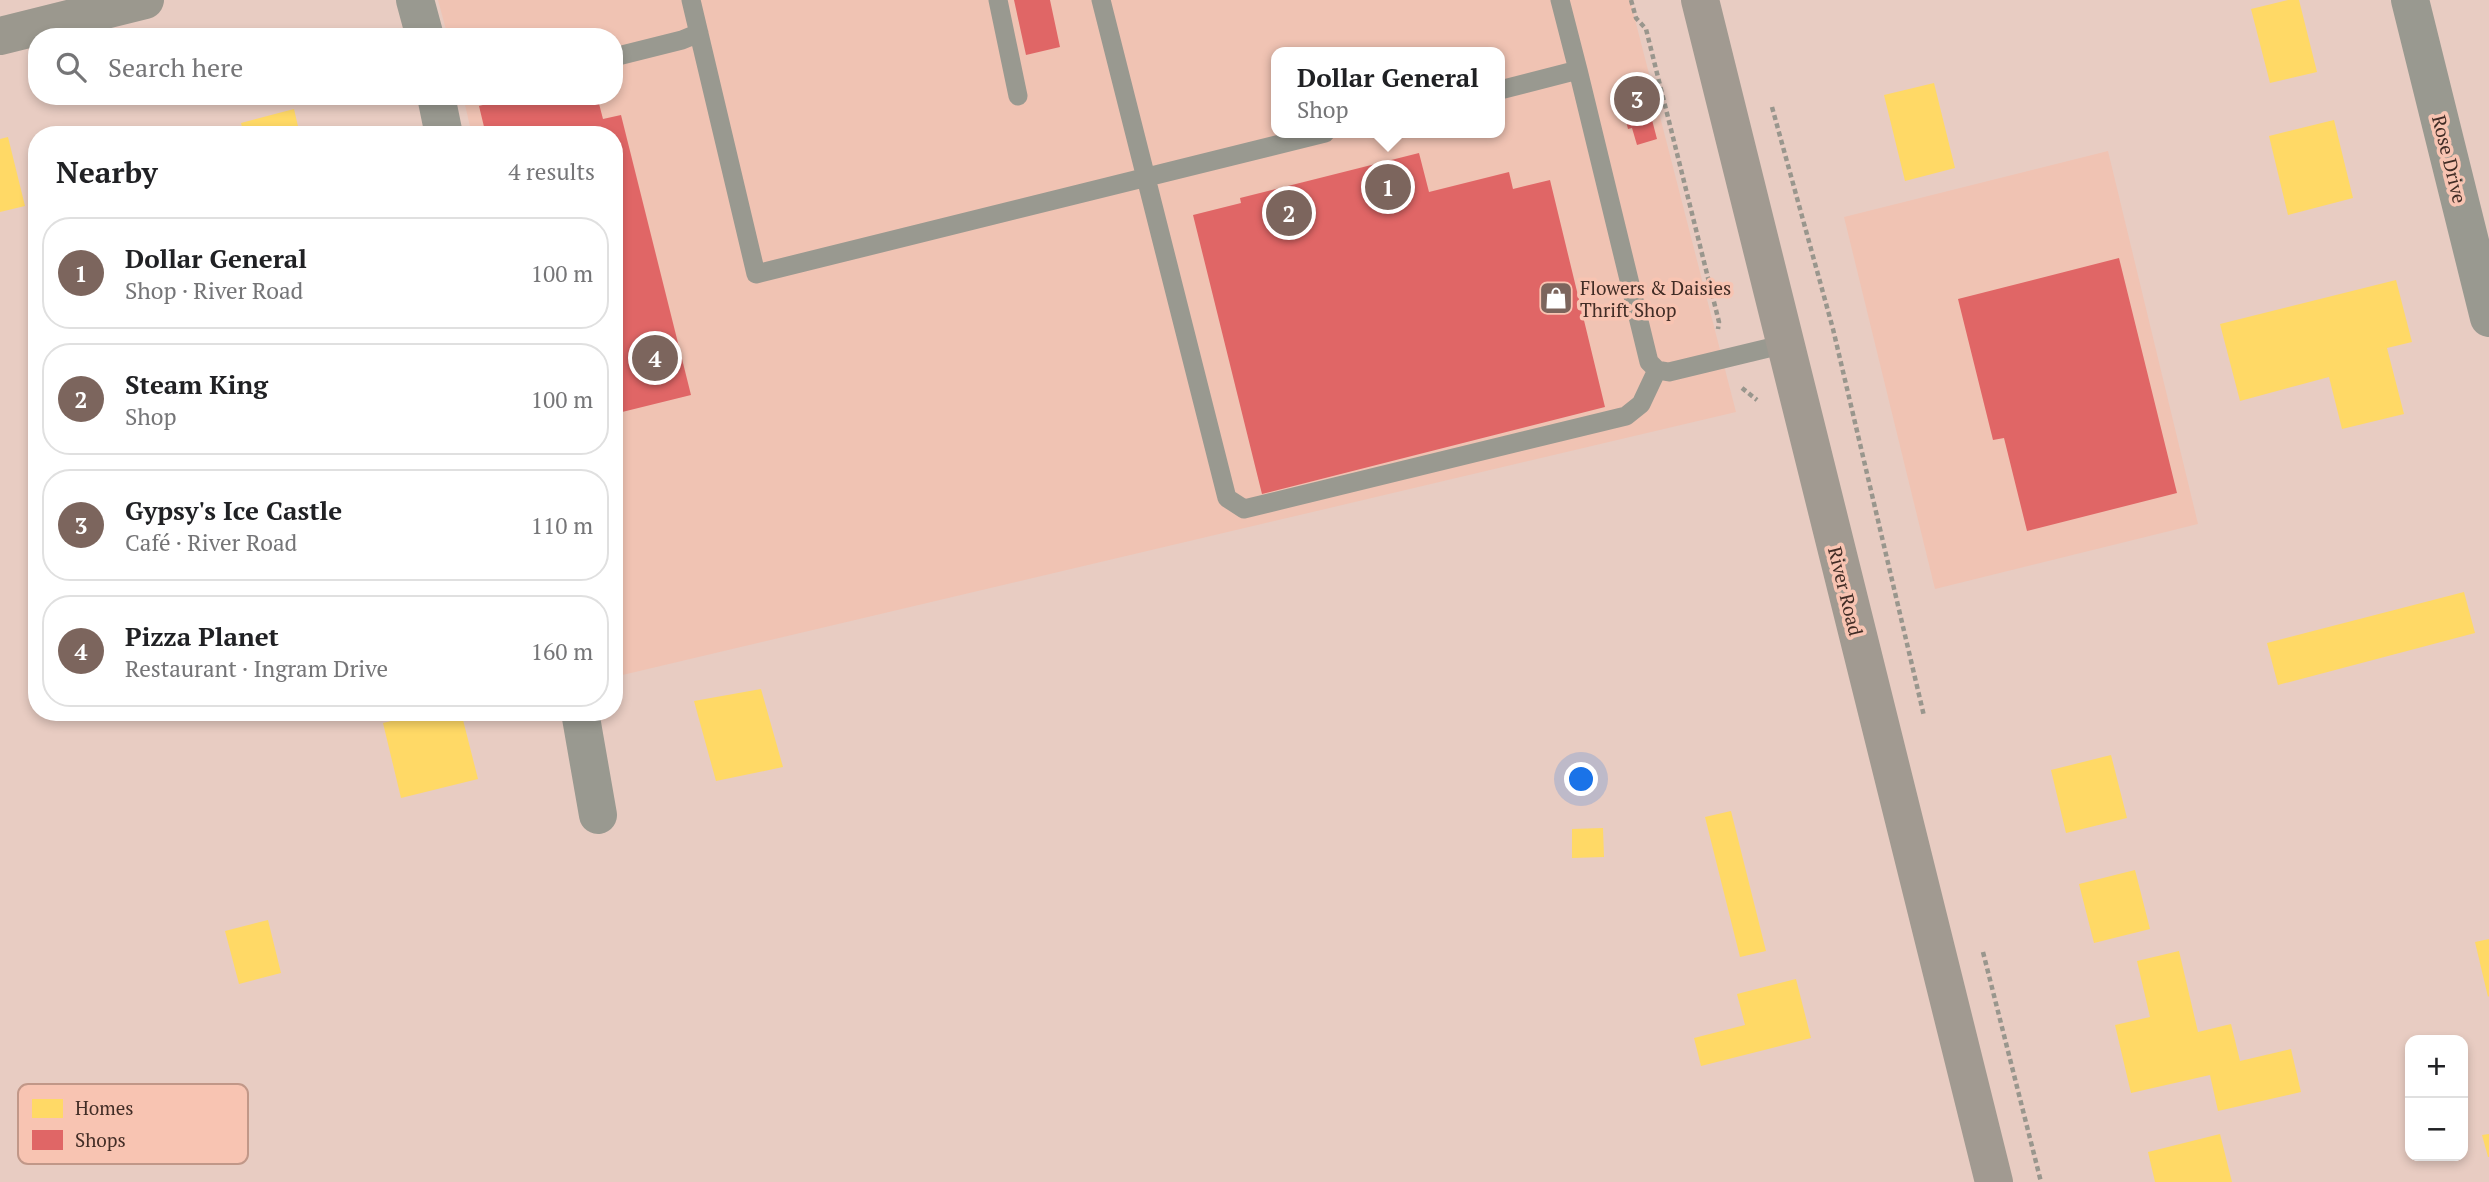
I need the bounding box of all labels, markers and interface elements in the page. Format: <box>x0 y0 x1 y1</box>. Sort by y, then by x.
search box <box>28 28 623 105</box>
popup <box>1271 47 1505 138</box>
icon: search <box>52 48 90 86</box>
text: Search here <box>108 50 243 84</box>
text: Dollar General <box>1297 60 1479 94</box>
pin: 3 <box>1614 73 1660 125</box>
text: Shop <box>1297 94 1349 125</box>
street label: Rose Drive <box>2427 112 2473 206</box>
text: Nearby <box>56 152 158 192</box>
text: 4 results <box>508 156 595 187</box>
pin: 1 <box>1365 161 1411 213</box>
pin: 2 <box>1266 187 1312 239</box>
text: Dollar General <box>125 241 307 275</box>
text: 1 <box>75 258 88 289</box>
text: 100 m <box>531 258 593 289</box>
text: Shop · River Road <box>125 275 303 306</box>
place label: Flowers & Daisies Thrift Shop <box>1580 275 1731 322</box>
shop icon: Flowers & Daisies Thrift Shop <box>1537 279 1575 317</box>
pin: 4 <box>632 332 678 384</box>
text: Steam King <box>125 367 268 401</box>
text: 2 <box>75 384 88 415</box>
text: 100 m <box>531 384 593 415</box>
text: Shop <box>125 401 177 432</box>
text: Gypsy's Ice Castle <box>125 493 342 527</box>
text: 3 <box>75 510 88 541</box>
text: 110 m <box>531 510 593 541</box>
text: Café · River Road <box>125 527 297 558</box>
street label: River Road <box>1823 544 1869 639</box>
text: Pizza Planet <box>125 619 279 653</box>
text: 4 <box>75 636 88 667</box>
text: 160 m <box>531 636 593 667</box>
text: Restaurant · Ingram Drive <box>125 653 388 684</box>
your location <box>1564 762 1598 796</box>
map controls <box>2405 1035 2468 1161</box>
button: + <box>2405 1035 2468 1098</box>
legend <box>18 1084 248 1164</box>
text: Homes <box>75 1095 134 1120</box>
button: − <box>2405 1098 2468 1161</box>
text: Shops <box>75 1127 126 1152</box>

